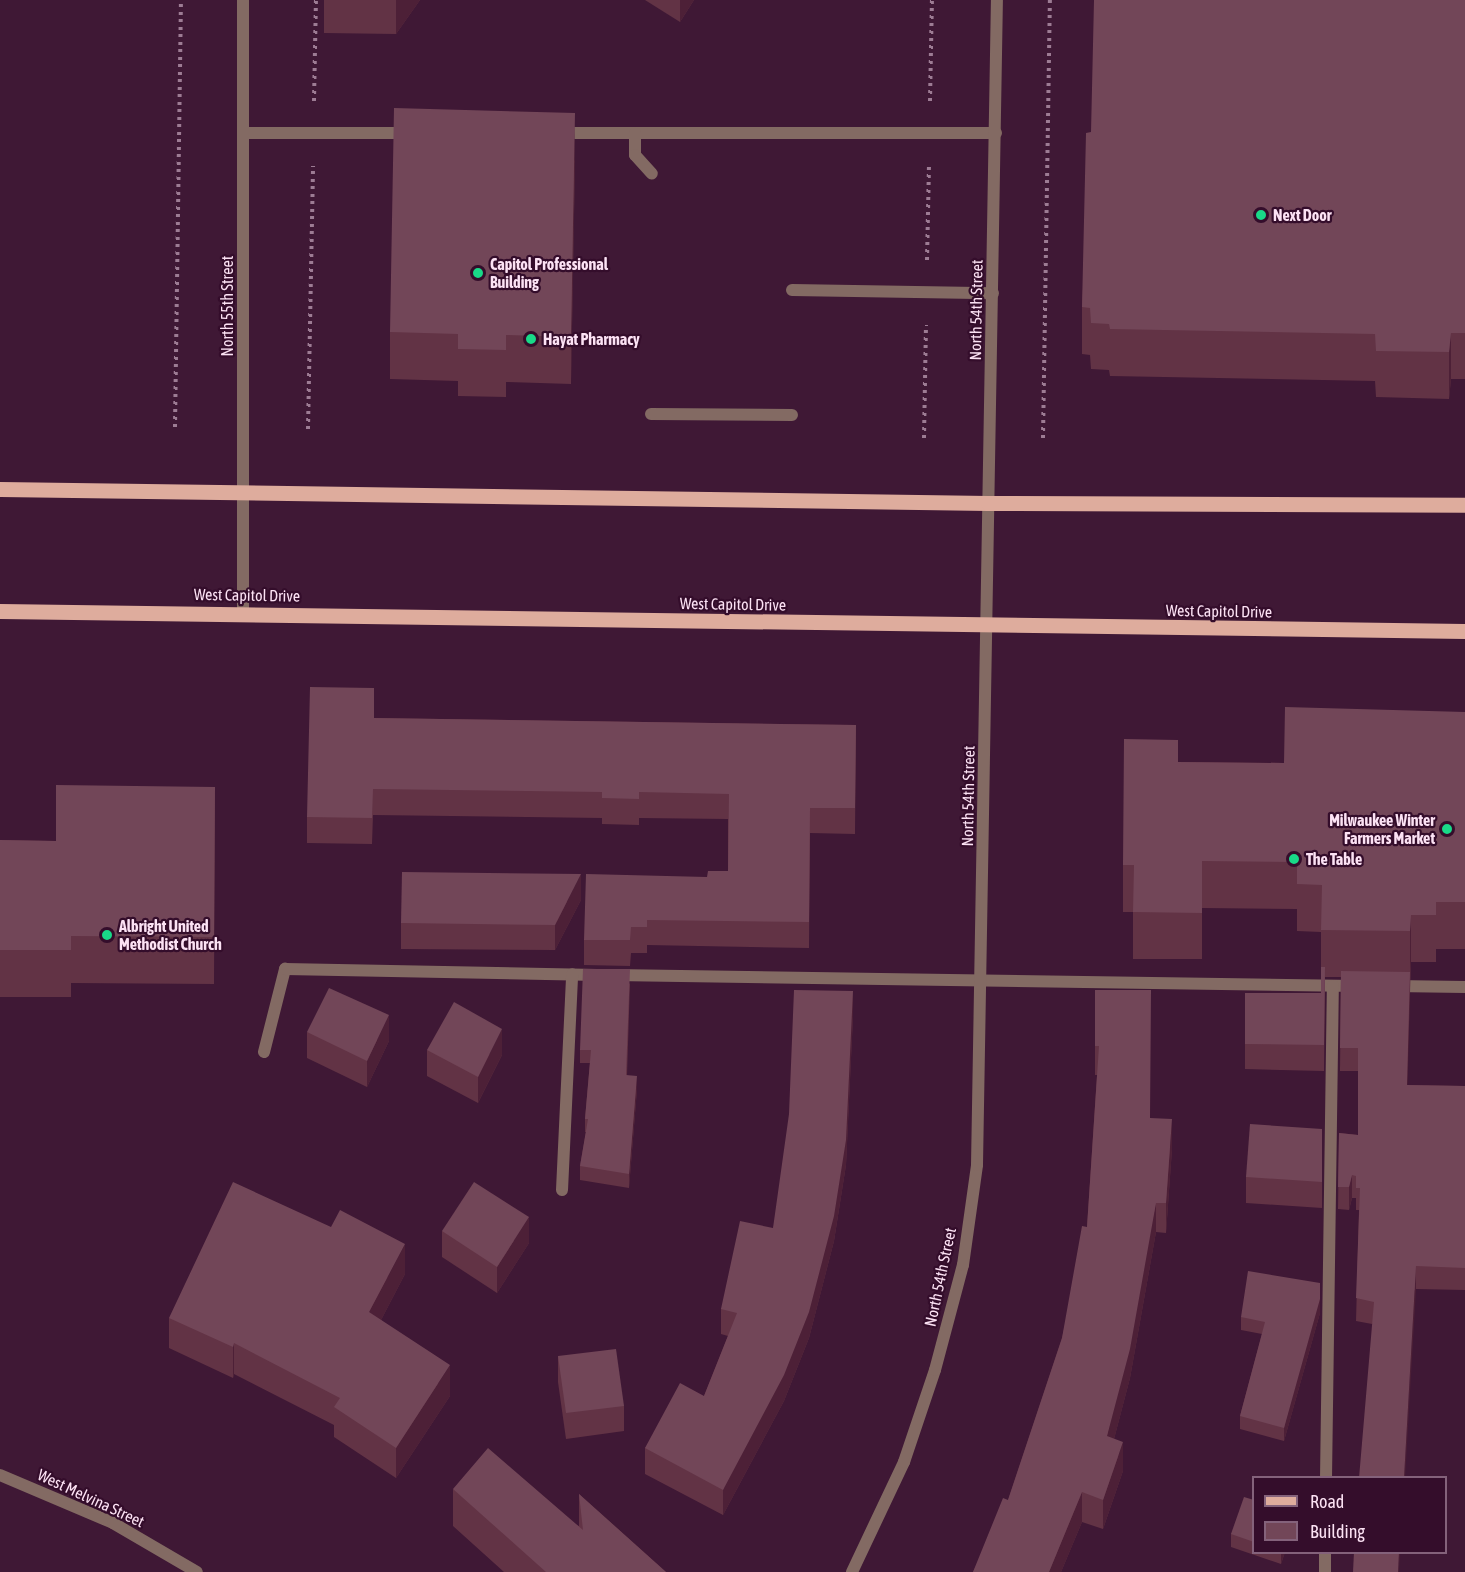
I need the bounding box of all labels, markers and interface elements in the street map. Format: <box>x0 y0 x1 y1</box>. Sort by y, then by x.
place label: Next Door <box>1273 205 1332 225</box>
marker: Next Door <box>1254 208 1268 222</box>
place label: Capitol Professional Building <box>490 254 608 292</box>
street label: North 55th Street <box>217 256 237 356</box>
street label: North 54th Street <box>966 259 986 361</box>
marker: Capitol Professional Building <box>471 266 485 280</box>
place label: Hayat Pharmacy <box>543 329 640 349</box>
marker: Hayat Pharmacy <box>524 332 538 346</box>
street label: West Capitol Drive <box>194 584 300 606</box>
street label: West Capitol Drive <box>680 593 786 615</box>
street label: West Capitol Drive <box>1166 600 1272 622</box>
street label: North 54th Street <box>958 745 978 847</box>
place label: Milwaukee Winter Farmers Market <box>1329 810 1435 848</box>
marker: Milwaukee Winter Farmers Market <box>1440 822 1454 836</box>
place label: The Table <box>1306 849 1362 869</box>
marker: The Table <box>1287 852 1301 866</box>
place label: Albright United Methodist Church <box>119 916 222 954</box>
marker: Albright United Methodist Church <box>100 928 114 942</box>
street label: North 54th Street <box>920 1226 960 1328</box>
street label: West Melvina Street <box>35 1465 147 1531</box>
legend <box>1252 1476 1447 1554</box>
text: Road <box>1310 1491 1344 1512</box>
text: Building <box>1310 1521 1365 1542</box>

